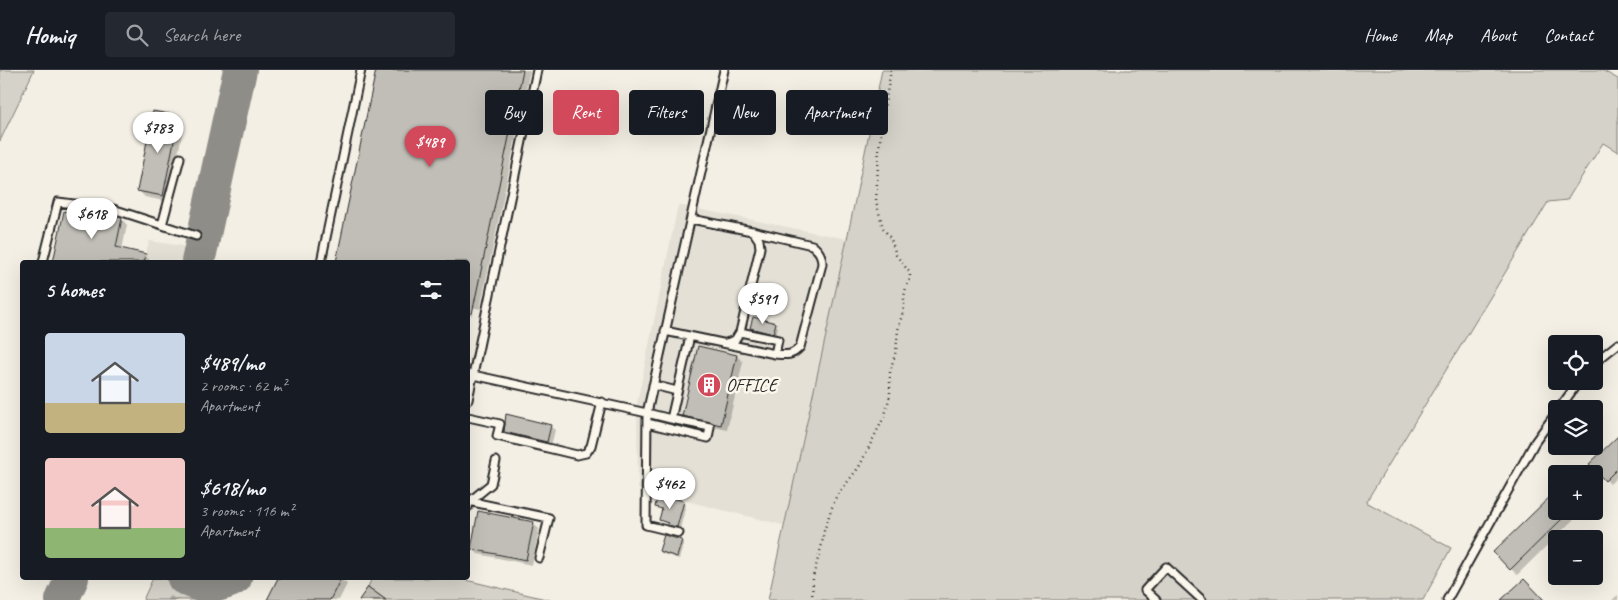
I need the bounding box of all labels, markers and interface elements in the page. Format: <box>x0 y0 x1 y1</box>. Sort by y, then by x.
search box <box>105 12 455 57</box>
text: Homiq <box>25 20 75 50</box>
icon: search <box>123 21 151 49</box>
text: Search here <box>163 23 240 47</box>
text: Home <box>1364 24 1397 46</box>
text: Map <box>1425 24 1452 46</box>
text: About <box>1480 24 1516 46</box>
text: Contact <box>1544 24 1593 46</box>
chip: Buy <box>485 90 543 135</box>
chip: Rent <box>553 90 619 135</box>
chip: Filters <box>629 90 704 135</box>
chip: New <box>714 90 776 135</box>
chip: Apartment <box>786 90 888 135</box>
pin: $783 <box>128 112 188 154</box>
text: $783 <box>144 118 172 138</box>
pin: $489 <box>400 126 460 168</box>
text: $489 <box>416 132 444 152</box>
pin: $618 <box>62 198 122 240</box>
text: $618 <box>77 204 107 224</box>
icon: filters <box>417 276 445 304</box>
text: 5 homes <box>45 277 104 303</box>
pin: $591 <box>733 282 793 325</box>
text: $591 <box>749 289 777 309</box>
map controls <box>1548 335 1603 585</box>
button: locate <box>1548 335 1603 390</box>
text: $489/mo <box>200 350 264 376</box>
icon: home <box>85 353 145 413</box>
building icon: OFFICE <box>696 372 722 398</box>
place label: OFFICE <box>726 374 779 396</box>
text: 2 rooms · 62 m² <box>200 376 286 396</box>
text: Apartment <box>200 396 259 416</box>
button: layers <box>1548 400 1603 455</box>
button: + <box>1548 465 1603 520</box>
pin: $462 <box>640 468 700 510</box>
text: $462 <box>655 474 685 494</box>
text: $618/mo <box>200 475 265 501</box>
icon: home <box>85 478 145 538</box>
text: 3 rooms · 116 m² <box>200 501 294 521</box>
text: Apartment <box>200 521 259 541</box>
button: − <box>1548 530 1603 585</box>

